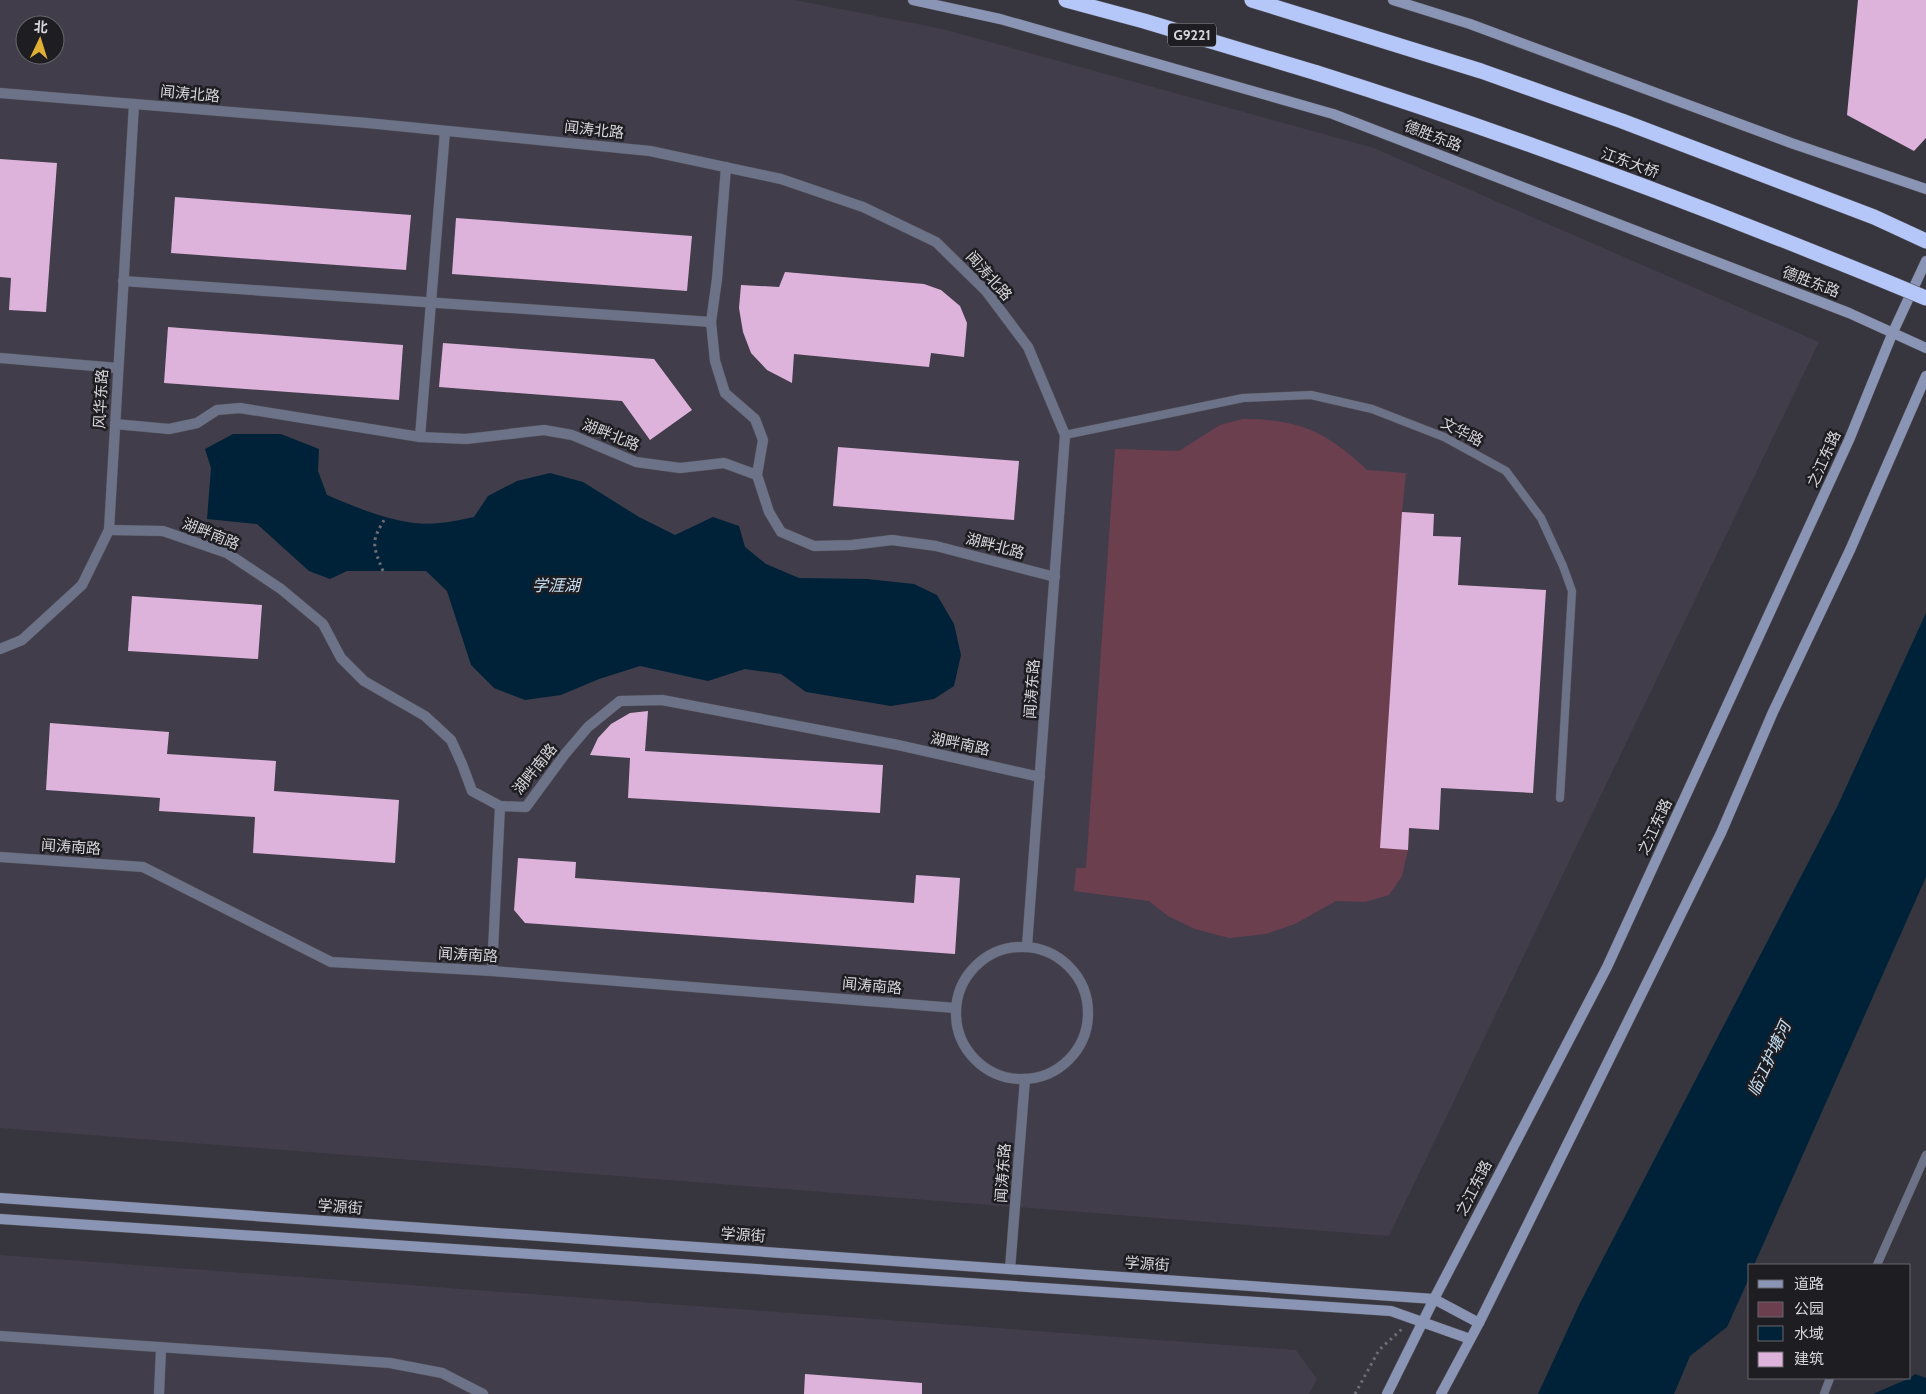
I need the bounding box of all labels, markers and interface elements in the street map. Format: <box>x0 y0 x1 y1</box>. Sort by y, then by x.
north arrow <box>15 15 65 65</box>
text: 北 <box>33 18 49 36</box>
road number: G9221 <box>1168 24 1216 46</box>
street label: 闻涛北路 <box>159 82 221 106</box>
street label: 德胜东路 <box>1402 117 1464 155</box>
street label: 闻涛北路 <box>563 118 625 142</box>
street label: 江东大桥 <box>1599 144 1661 182</box>
street label: 闻涛北路 <box>962 248 1016 304</box>
street label: 德胜东路 <box>1780 263 1842 301</box>
street label: 风华东路 <box>90 369 112 429</box>
street label: 文华路 <box>1438 414 1486 450</box>
street label: 湖畔北路 <box>580 415 642 455</box>
street label: 之江东路 <box>1804 428 1844 490</box>
street label: 湖畔南路 <box>180 514 242 554</box>
street label: 湖畔北路 <box>964 530 1026 562</box>
water label: 学涯湖 <box>532 576 583 595</box>
street label: 闻涛东路 <box>1021 658 1043 720</box>
street label: 湖畔南路 <box>929 729 991 759</box>
street label: 湖畔南路 <box>509 740 561 798</box>
street label: 之江东路 <box>1634 796 1676 858</box>
street label: 闻涛南路 <box>40 836 102 858</box>
street label: 闻涛南路 <box>438 944 498 966</box>
street label: 闻涛南路 <box>841 974 903 998</box>
water label: 临江护塘河 <box>1743 1016 1796 1099</box>
street label: 闻涛东路 <box>992 1142 1014 1204</box>
street label: 之江东路 <box>1452 1157 1496 1219</box>
street label: 学源街 <box>317 1196 363 1218</box>
street label: 学源街 <box>720 1224 766 1246</box>
street label: 学源街 <box>1124 1253 1170 1275</box>
legend <box>1748 1264 1911 1379</box>
text: 道路 <box>1794 1275 1824 1293</box>
text: 公园 <box>1794 1300 1824 1318</box>
text: 水域 <box>1794 1325 1824 1343</box>
text: 建筑 <box>1794 1350 1824 1368</box>

